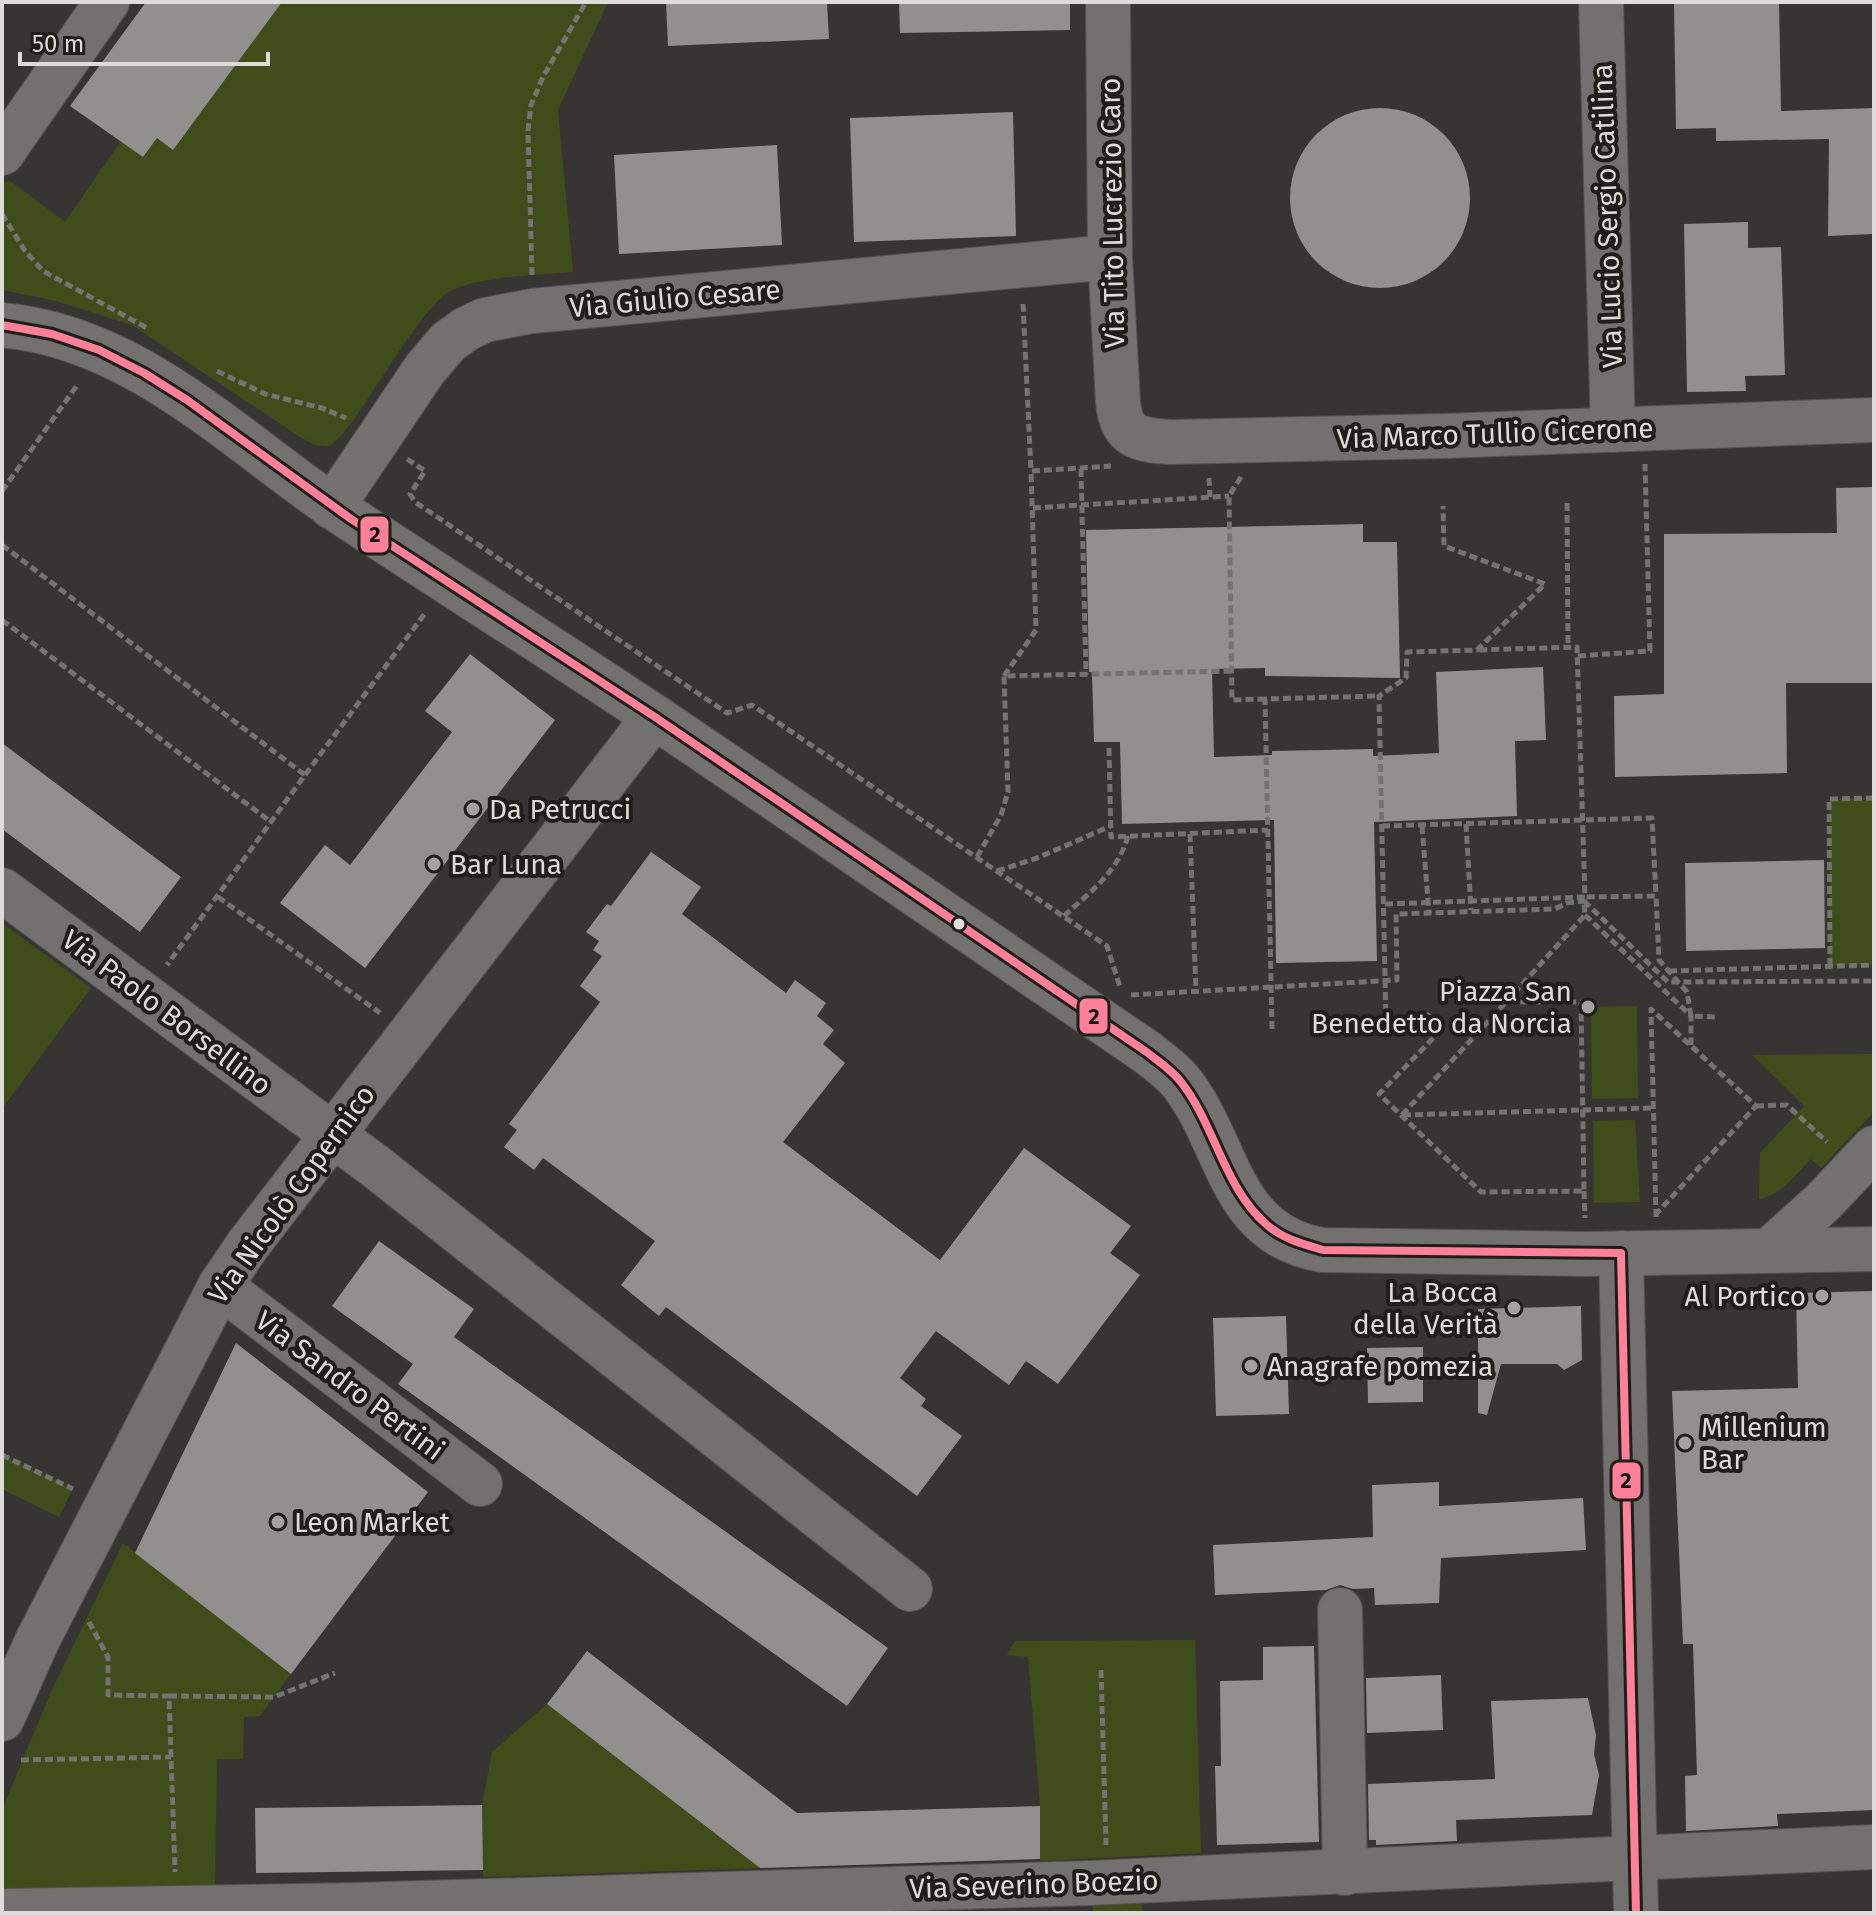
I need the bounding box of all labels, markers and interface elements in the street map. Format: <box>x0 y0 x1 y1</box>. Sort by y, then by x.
scale bar <box>20 16 268 66</box>
text: 50 m <box>32 30 84 58</box>
street label: Via Lucio Sergio Catilina <box>1586 63 1629 369</box>
street label: Via Tito Lucrezio Caro <box>1094 77 1131 349</box>
street label: Via Giulio Cesare <box>568 273 782 324</box>
street label: Via Marco Tullio Cicerone <box>1336 411 1654 456</box>
line badge: 2 <box>359 515 390 554</box>
text: 2 <box>369 521 381 548</box>
place label: Da Petrucci <box>489 793 631 826</box>
marker: Da Petrucci <box>464 800 482 818</box>
place label: Bar Luna <box>450 848 562 881</box>
marker: Bar Luna <box>425 855 443 873</box>
unlabelled marker <box>951 916 967 932</box>
street label: Via Paolo Borsellino <box>56 923 278 1102</box>
place label: Piazza San Benedetto da Norcia <box>1311 975 1572 1040</box>
line badge: 2 <box>1078 997 1109 1035</box>
marker: Piazza San Benedetto da Norcia <box>1579 998 1597 1016</box>
text: 2 <box>1088 1003 1100 1030</box>
street label: Via Nicolò Copernico <box>201 1079 382 1310</box>
place label: La Bocca della Verità <box>1353 1276 1498 1341</box>
place label: Al Portico <box>1685 1280 1806 1313</box>
marker: Al Portico <box>1813 1287 1831 1305</box>
marker: La Bocca della Verità <box>1505 1299 1523 1317</box>
street label: Via Sandro Pertini <box>249 1304 450 1467</box>
place label: Anagrafe pomezia <box>1267 1350 1493 1383</box>
marker: Anagrafe pomezia <box>1242 1357 1260 1375</box>
place label: Millenium Bar <box>1701 1411 1827 1476</box>
marker: Millenium Bar <box>1676 1434 1694 1452</box>
line badge: 2 <box>1611 1461 1642 1500</box>
text: 2 <box>1620 1467 1632 1494</box>
place label: Leon Market <box>294 1506 451 1539</box>
marker: Leon Market <box>269 1513 287 1531</box>
street label: Via Severino Boezio <box>909 1864 1159 1905</box>

